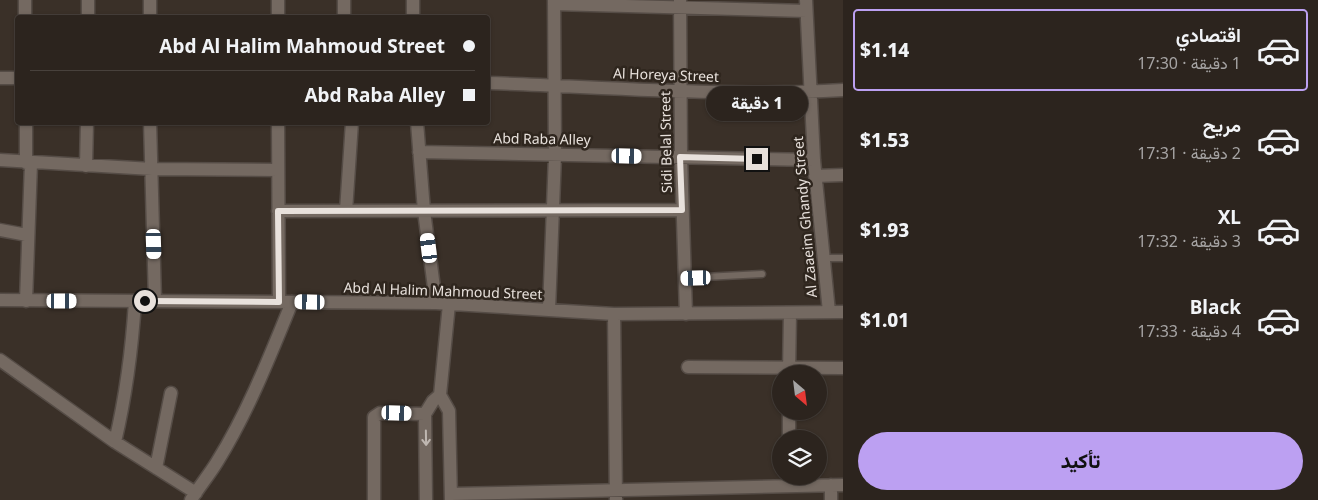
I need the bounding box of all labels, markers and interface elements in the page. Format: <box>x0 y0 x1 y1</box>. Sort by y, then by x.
text: اقتصادي <box>1176 22 1241 48</box>
icon: car <box>1256 28 1301 73</box>
text: Abd Al Halim Mahmoud Street <box>159 33 445 59</box>
text: $1.14 <box>860 37 909 63</box>
text: 1 دقيقة · 17:30 <box>1137 52 1241 74</box>
street label: Al Horeya Street <box>613 63 719 86</box>
text: Abd Raba Alley <box>304 82 445 108</box>
callout: 1 دقيقة <box>706 86 808 122</box>
street label: Sidi Belal Street <box>655 91 676 193</box>
text: 1 دقيقة <box>731 92 783 114</box>
text: مريح <box>1203 112 1241 138</box>
icon: car <box>1256 118 1301 163</box>
text: $1.53 <box>860 127 909 153</box>
street label: Abd Raba Alley <box>493 128 592 149</box>
street label: Al Zaaeim Ghandy Street <box>788 136 821 299</box>
text: 2 دقيقة · 17:31 <box>1137 142 1241 164</box>
car <box>611 148 642 164</box>
route end <box>746 148 768 170</box>
text: XL <box>1218 204 1241 230</box>
icon: car <box>1256 208 1301 253</box>
text: $1.93 <box>860 217 909 243</box>
car <box>145 229 162 259</box>
text: 3 دقيقة · 17:32 <box>1137 230 1241 252</box>
car <box>419 232 438 264</box>
car <box>680 270 711 286</box>
street label: Abd Al Halim Mahmoud Street <box>343 278 543 303</box>
route start <box>134 290 156 312</box>
car <box>47 294 77 309</box>
car <box>294 294 325 310</box>
text: Black <box>1190 294 1241 320</box>
icon: car <box>1256 298 1301 343</box>
text: $1.01 <box>860 307 909 333</box>
text: 4 دقيقة · 17:33 <box>1137 320 1241 342</box>
north arrow <box>772 365 828 420</box>
map controls <box>772 365 827 485</box>
car <box>381 405 412 421</box>
one-way arrow <box>421 430 430 446</box>
button: layers <box>772 430 827 485</box>
button: تأكيد <box>858 432 1303 490</box>

